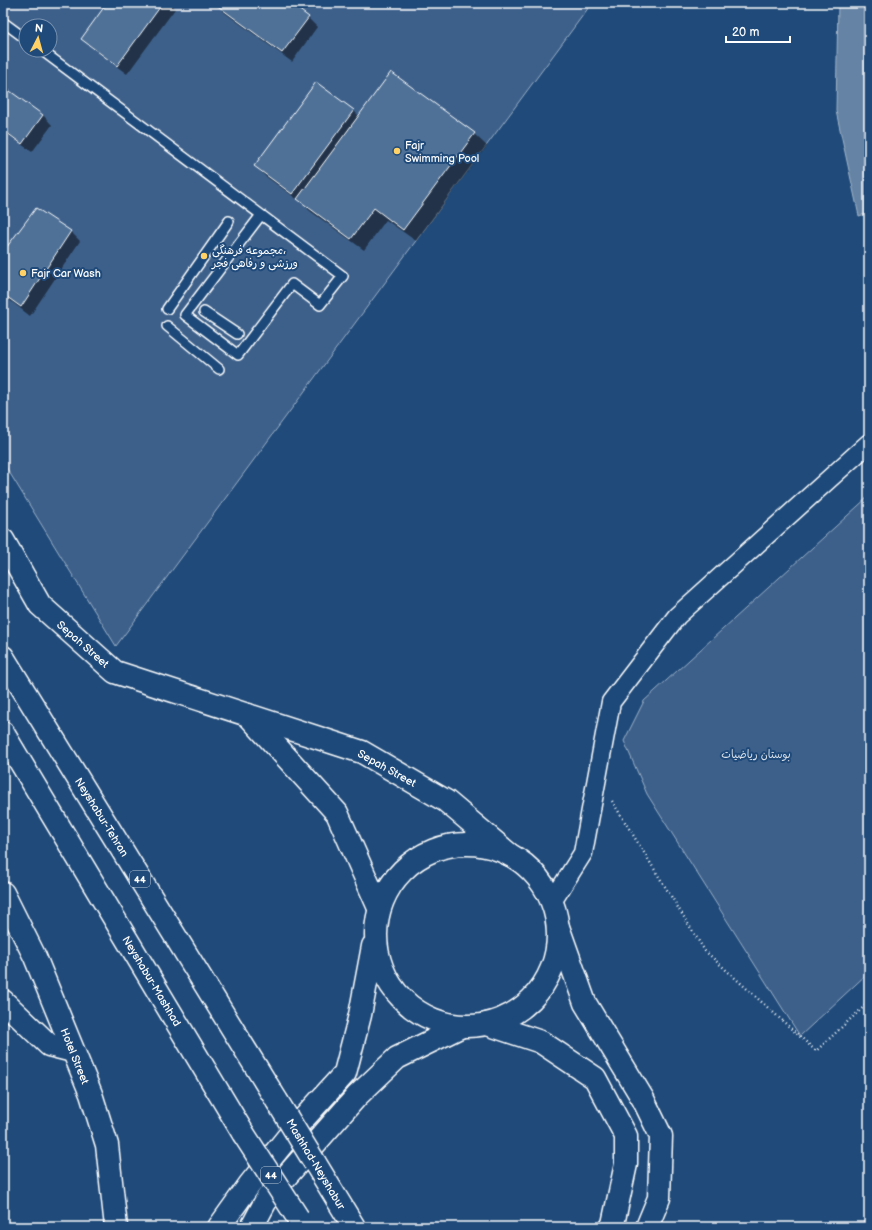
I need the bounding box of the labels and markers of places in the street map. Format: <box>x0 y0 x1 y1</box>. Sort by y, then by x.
place label: Fajr Swimming Pool <box>405 139 479 165</box>
marker: Fajr Swimming Pool <box>392 146 402 156</box>
place label: مجموعه فرهنگی، ورزشی و رفاهی فجر <box>211 244 298 271</box>
marker: مجموعه فرهنگی، ورزشی و رفاهی فجر <box>199 251 209 261</box>
place label: Fajr Car Wash <box>31 267 101 280</box>
marker: Fajr Car Wash <box>18 268 28 278</box>

